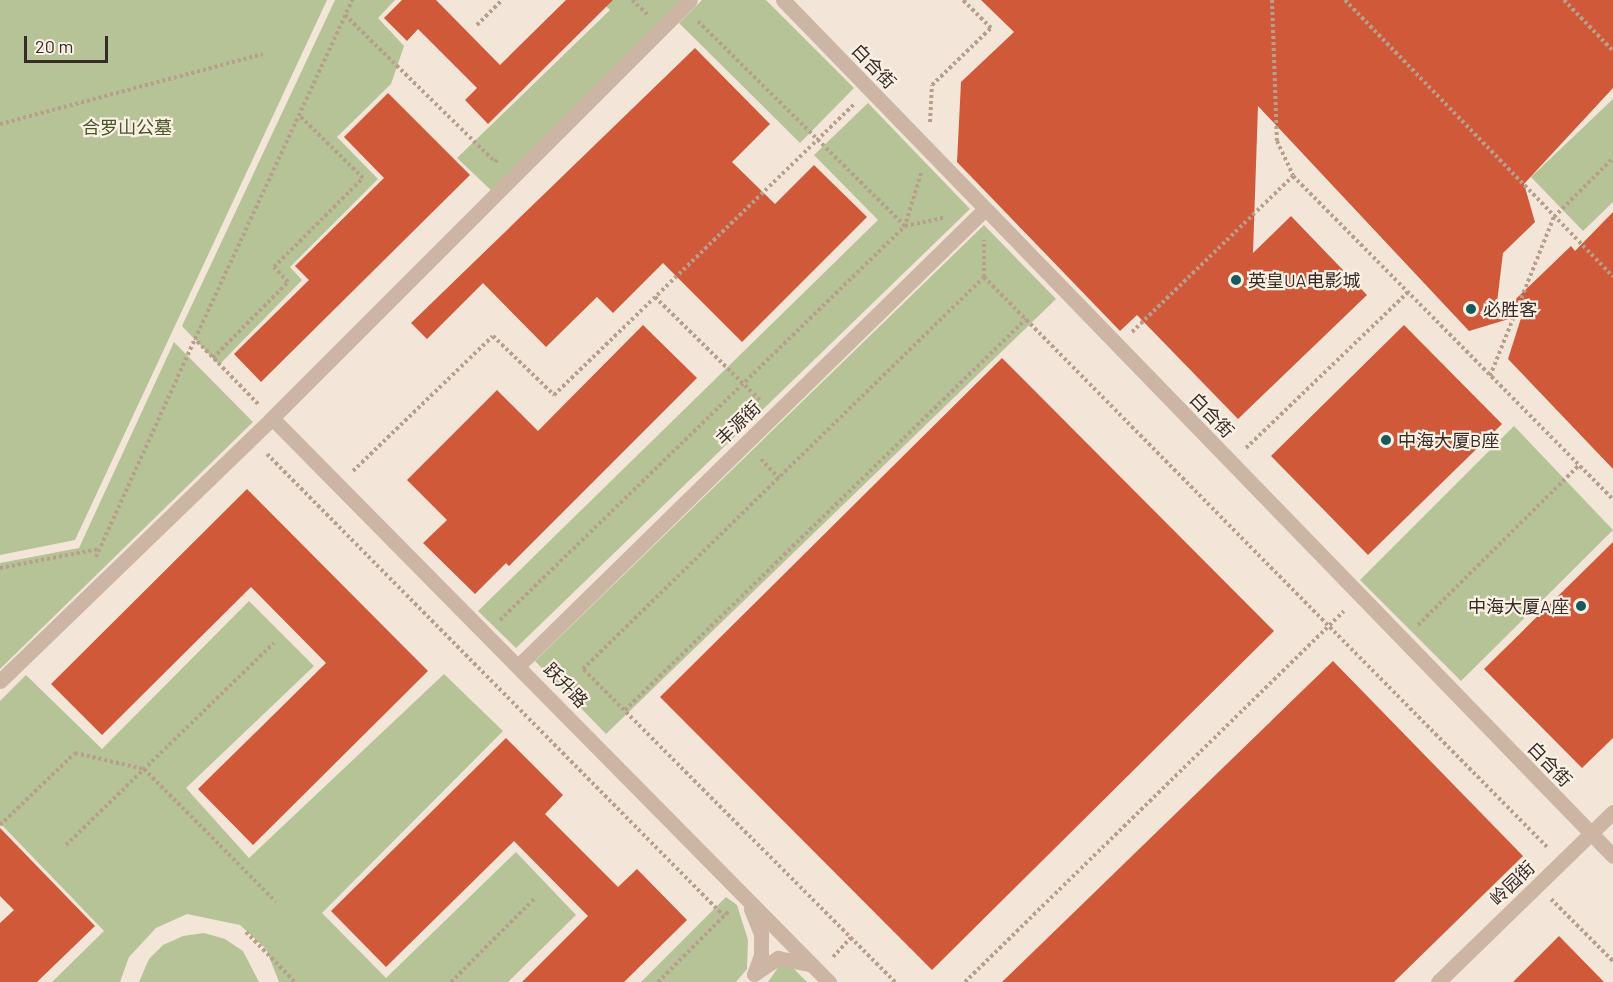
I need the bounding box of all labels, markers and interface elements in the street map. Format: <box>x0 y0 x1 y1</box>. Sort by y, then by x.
scale bar <box>27 24 111 62</box>
text: 20 m <box>35 35 73 57</box>
street label: 白合街 <box>847 39 901 93</box>
park label: 合罗山公墓 <box>82 116 172 138</box>
place label: 英皇UA电影城 <box>1248 269 1360 291</box>
marker: 英皇UA电影城 <box>1229 273 1243 287</box>
place label: 必胜客 <box>1483 298 1537 320</box>
marker: 必胜客 <box>1464 302 1478 316</box>
street label: 白合街 <box>1185 388 1239 442</box>
street label: 丰源街 <box>711 396 765 450</box>
place label: 中海大厦B座 <box>1398 429 1499 451</box>
marker: 中海大厦B座 <box>1379 433 1393 447</box>
place label: 中海大厦A座 <box>1468 595 1569 617</box>
marker: 中海大厦A座 <box>1574 599 1588 613</box>
street label: 跃升路 <box>539 658 593 712</box>
street label: 白合街 <box>1523 737 1577 791</box>
street label: 岭园街 <box>1485 856 1539 910</box>

